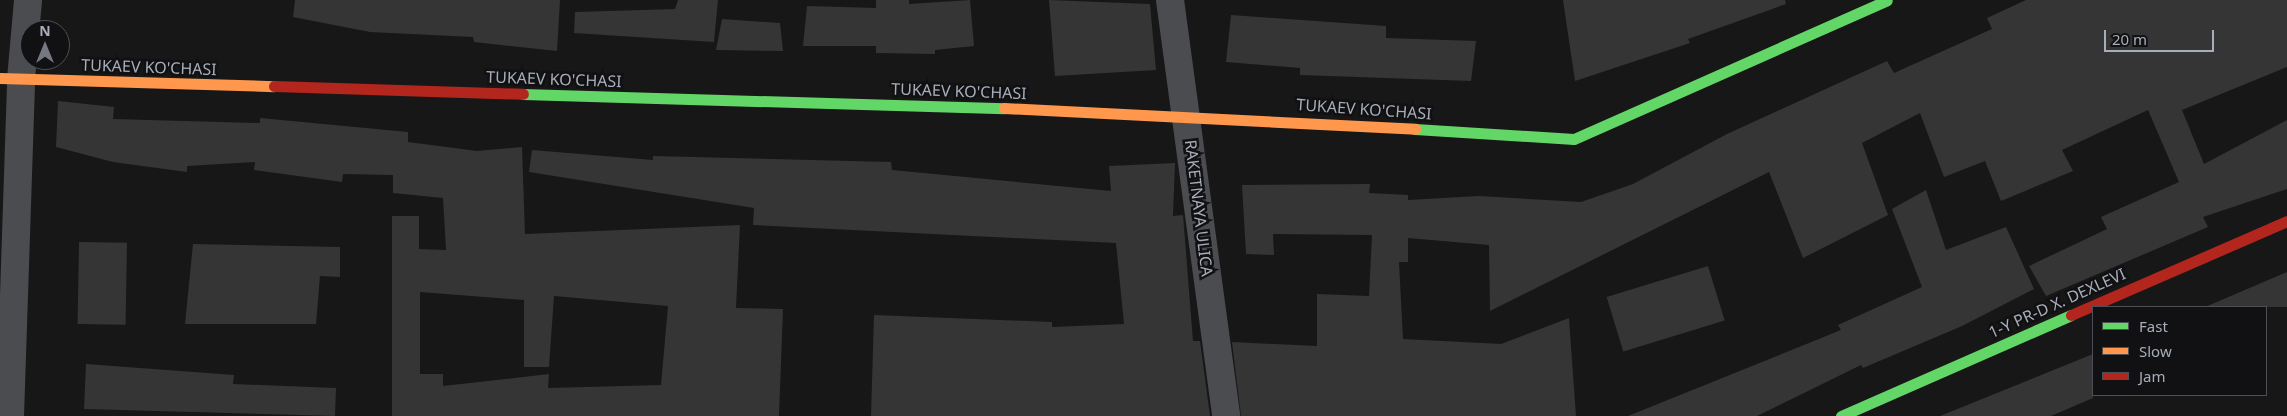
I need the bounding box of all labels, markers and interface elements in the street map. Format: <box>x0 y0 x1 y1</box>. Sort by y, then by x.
north arrow <box>20 20 70 70</box>
scale bar <box>2107 20 2217 52</box>
text: N <box>39 21 51 40</box>
text: 20 m <box>2112 29 2147 49</box>
street label: TUKAEV KO'CHASI <box>81 55 217 79</box>
street label: TUKAEV KO'CHASI <box>486 67 622 91</box>
street label: TUKAEV KO'CHASI <box>891 79 1027 103</box>
street label: TUKAEV KO'CHASI <box>1296 95 1432 123</box>
street label: RAKETNAYA ULICA <box>1181 139 1217 277</box>
street label: 1-Y PR-D X. DEXLEVI <box>1985 264 2129 342</box>
legend <box>2092 306 2267 396</box>
text: Fast <box>2139 316 2168 336</box>
text: Slow <box>2139 341 2172 361</box>
text: Jam <box>2139 366 2166 386</box>

